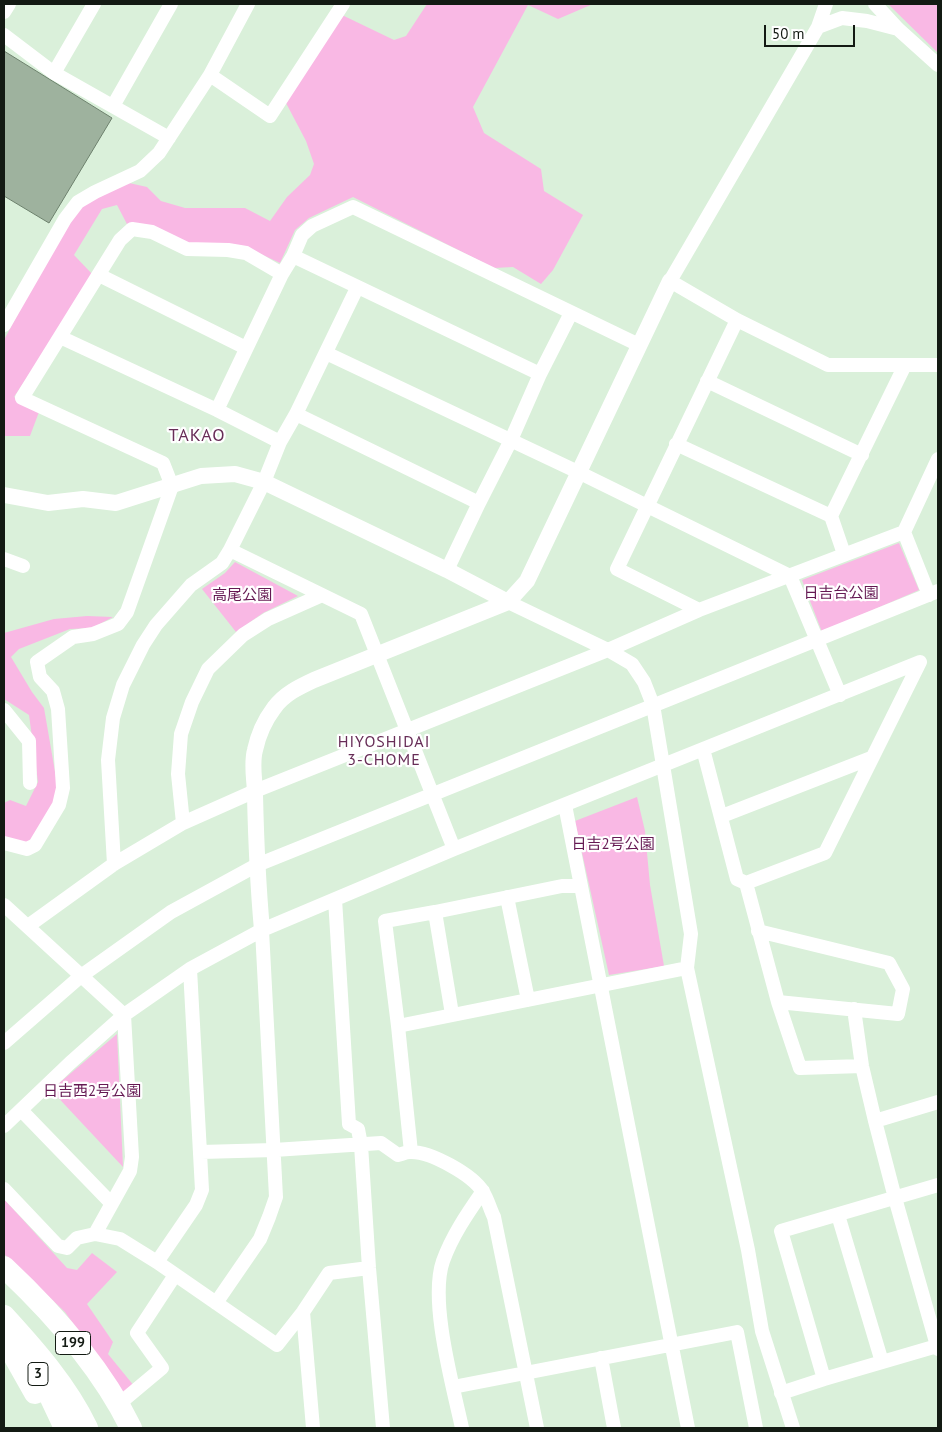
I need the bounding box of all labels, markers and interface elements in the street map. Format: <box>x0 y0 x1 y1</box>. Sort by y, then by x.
scale bar <box>767 15 858 47</box>
text: 50 m <box>772 24 805 43</box>
district label: TAKAO <box>168 425 226 447</box>
park label: 日吉台公園 <box>804 585 878 603</box>
park label: 高尾公園 <box>212 587 272 605</box>
district label: HIYOSHIDAI 3-CHOME <box>336 732 432 770</box>
park label: 日吉2号公園 <box>571 836 655 854</box>
park label: 日吉西2号公園 <box>43 1083 141 1101</box>
road number: 199 <box>56 1332 90 1355</box>
road number: 3 <box>28 1362 48 1386</box>

